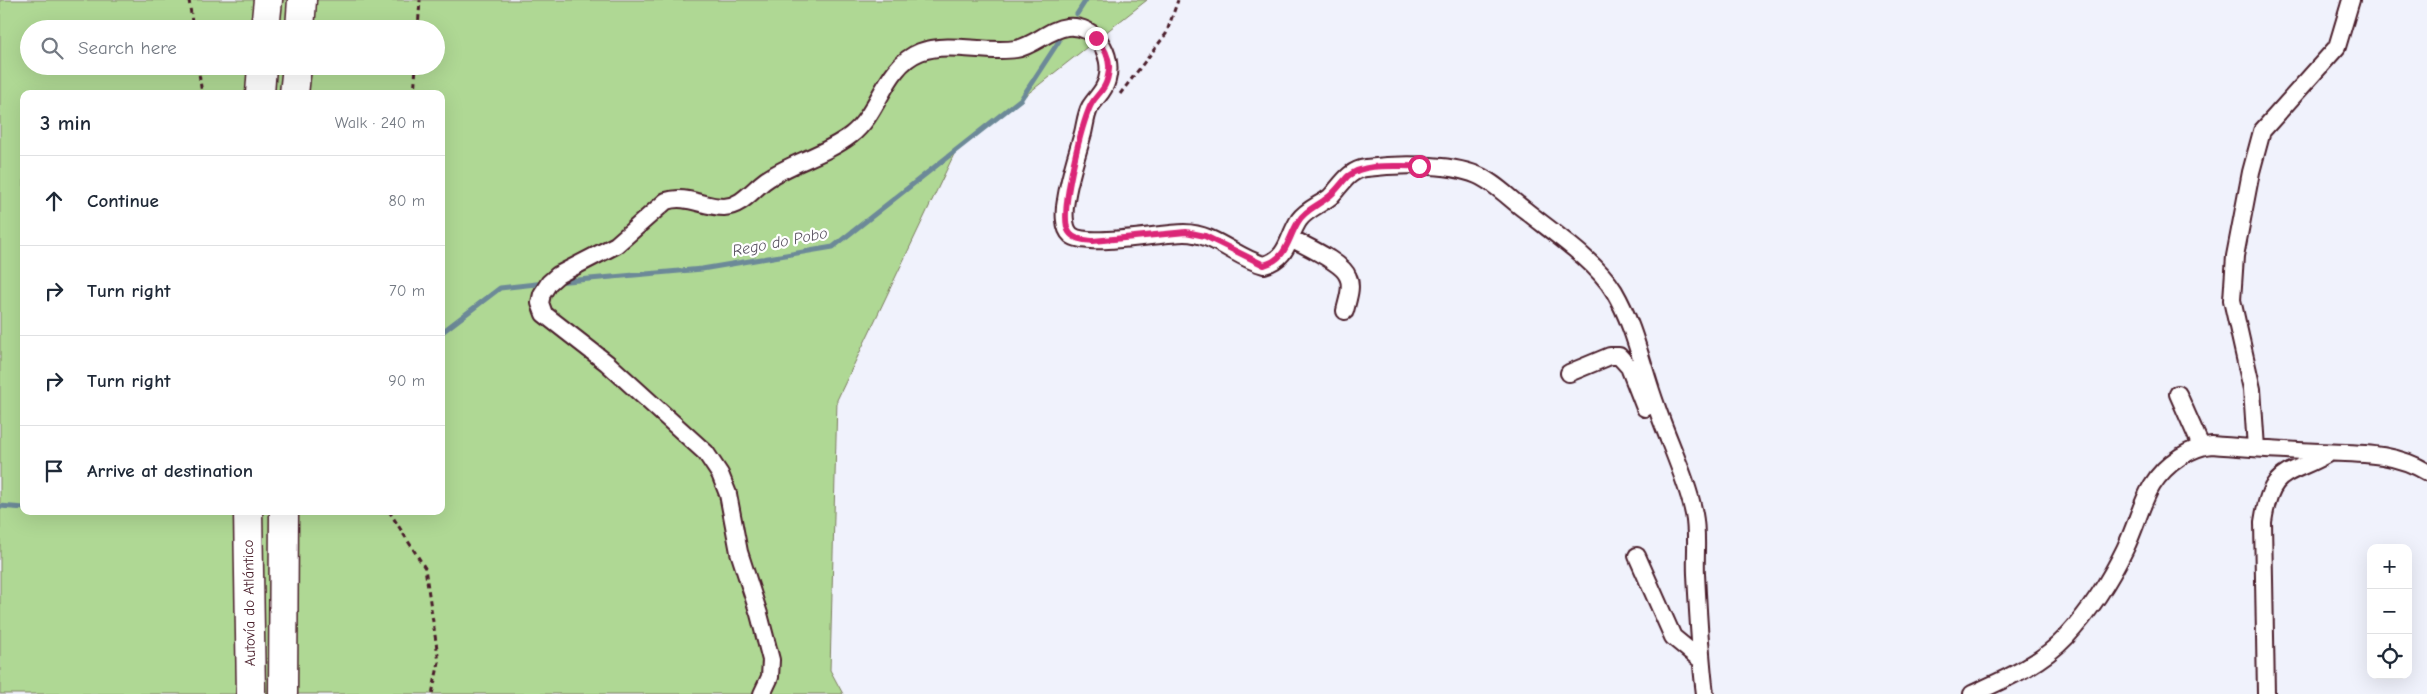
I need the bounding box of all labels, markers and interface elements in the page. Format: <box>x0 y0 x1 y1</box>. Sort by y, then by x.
search box <box>20 20 445 75</box>
route end <box>1085 27 1108 50</box>
icon: search <box>38 34 66 62</box>
text: Search here <box>78 37 177 59</box>
text: 3 min <box>40 111 91 135</box>
text: Walk · 240 m <box>335 114 425 132</box>
route start <box>1408 155 1431 178</box>
icon: ahead <box>40 187 68 215</box>
text: Continue <box>87 190 159 212</box>
text: 80 m <box>388 192 425 210</box>
water label: Rego do Pobo <box>731 224 829 260</box>
icon: right <box>40 277 68 305</box>
text: Turn right <box>87 280 171 302</box>
text: 70 m <box>389 282 425 300</box>
icon: right <box>40 367 68 395</box>
text: Turn right <box>87 370 171 392</box>
text: 90 m <box>388 372 425 390</box>
icon: arrive <box>40 457 68 485</box>
text: Arrive at destination <box>87 460 253 482</box>
street label: Autovía do Atlántico <box>239 540 259 666</box>
map controls <box>2367 544 2412 679</box>
button: + <box>2367 544 2412 589</box>
button: − <box>2367 589 2412 634</box>
button: locate <box>2367 634 2412 679</box>

